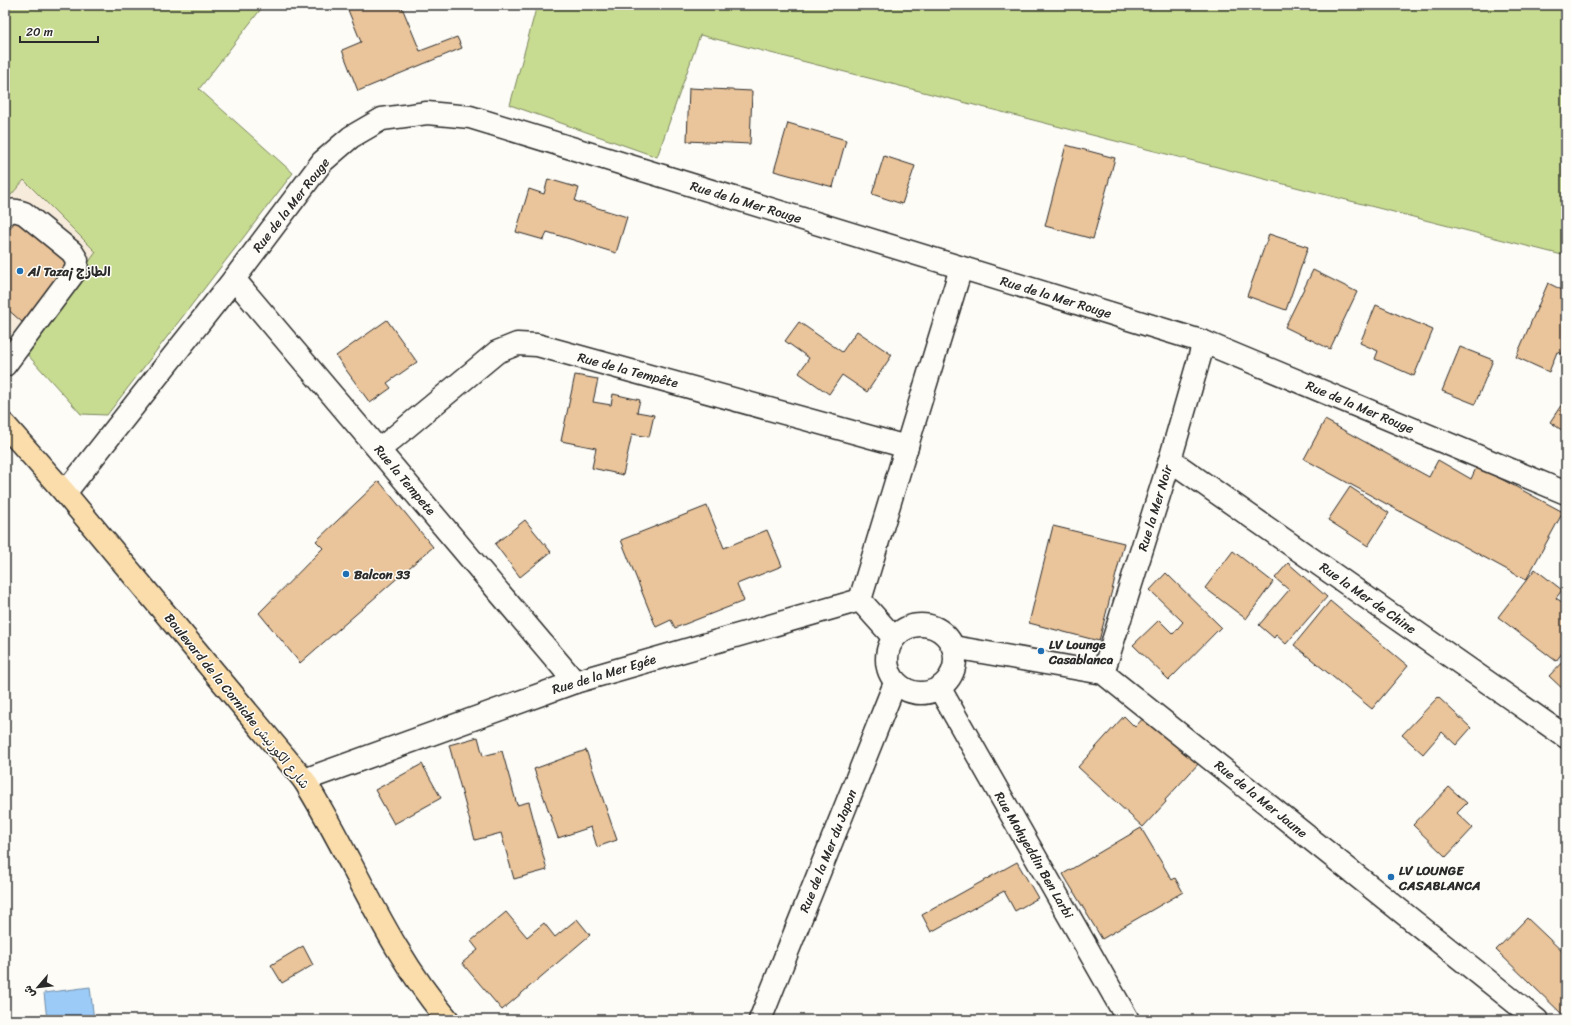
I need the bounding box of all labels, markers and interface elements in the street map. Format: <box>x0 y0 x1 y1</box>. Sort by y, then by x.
scale bar <box>20 18 98 44</box>
text: 20 m <box>26 21 53 43</box>
street label: Rue de la Mer Rouge <box>246 152 336 258</box>
street label: Rue de la Mer Rouge <box>687 174 805 230</box>
place label: Al Tazaj الطازج <box>27 260 110 283</box>
marker: Al Tazaj الطازج <box>15 266 25 276</box>
street label: Rue de la Mer Rouge <box>997 269 1115 325</box>
street label: Rue de la Tempête <box>575 346 681 394</box>
street label: Rue de la Mer Rouge <box>1302 374 1418 440</box>
street label: Rue la Tempete <box>368 439 442 521</box>
street label: Rue la Mer Noir <box>1131 461 1179 554</box>
street label: Rue la Mer de Chine <box>1315 556 1421 640</box>
place label: Balcon 33 <box>354 563 411 586</box>
marker: Balcon 33 <box>341 569 351 579</box>
street label: Boulevard de la Corniche شارع الكورنيش <box>158 608 316 794</box>
place label: LV Lounge Casablanca <box>1048 633 1114 671</box>
marker: LV Lounge Casablanca <box>1036 646 1046 656</box>
street label: Rue de la Mer Egée <box>549 647 659 701</box>
street label: Rue de la Mer Jaune <box>1209 754 1313 844</box>
street label: Rue de la Mer du Japon <box>793 786 863 916</box>
street label: Rue Mohyeddin Ben Larbi <box>988 787 1080 923</box>
place label: LV LOUNGE CASABLANCA <box>1398 859 1480 897</box>
marker: LV LOUNGE CASABLANCA <box>1386 872 1396 882</box>
north arrow <box>18 967 58 1007</box>
text: ش <box>18 982 41 1001</box>

